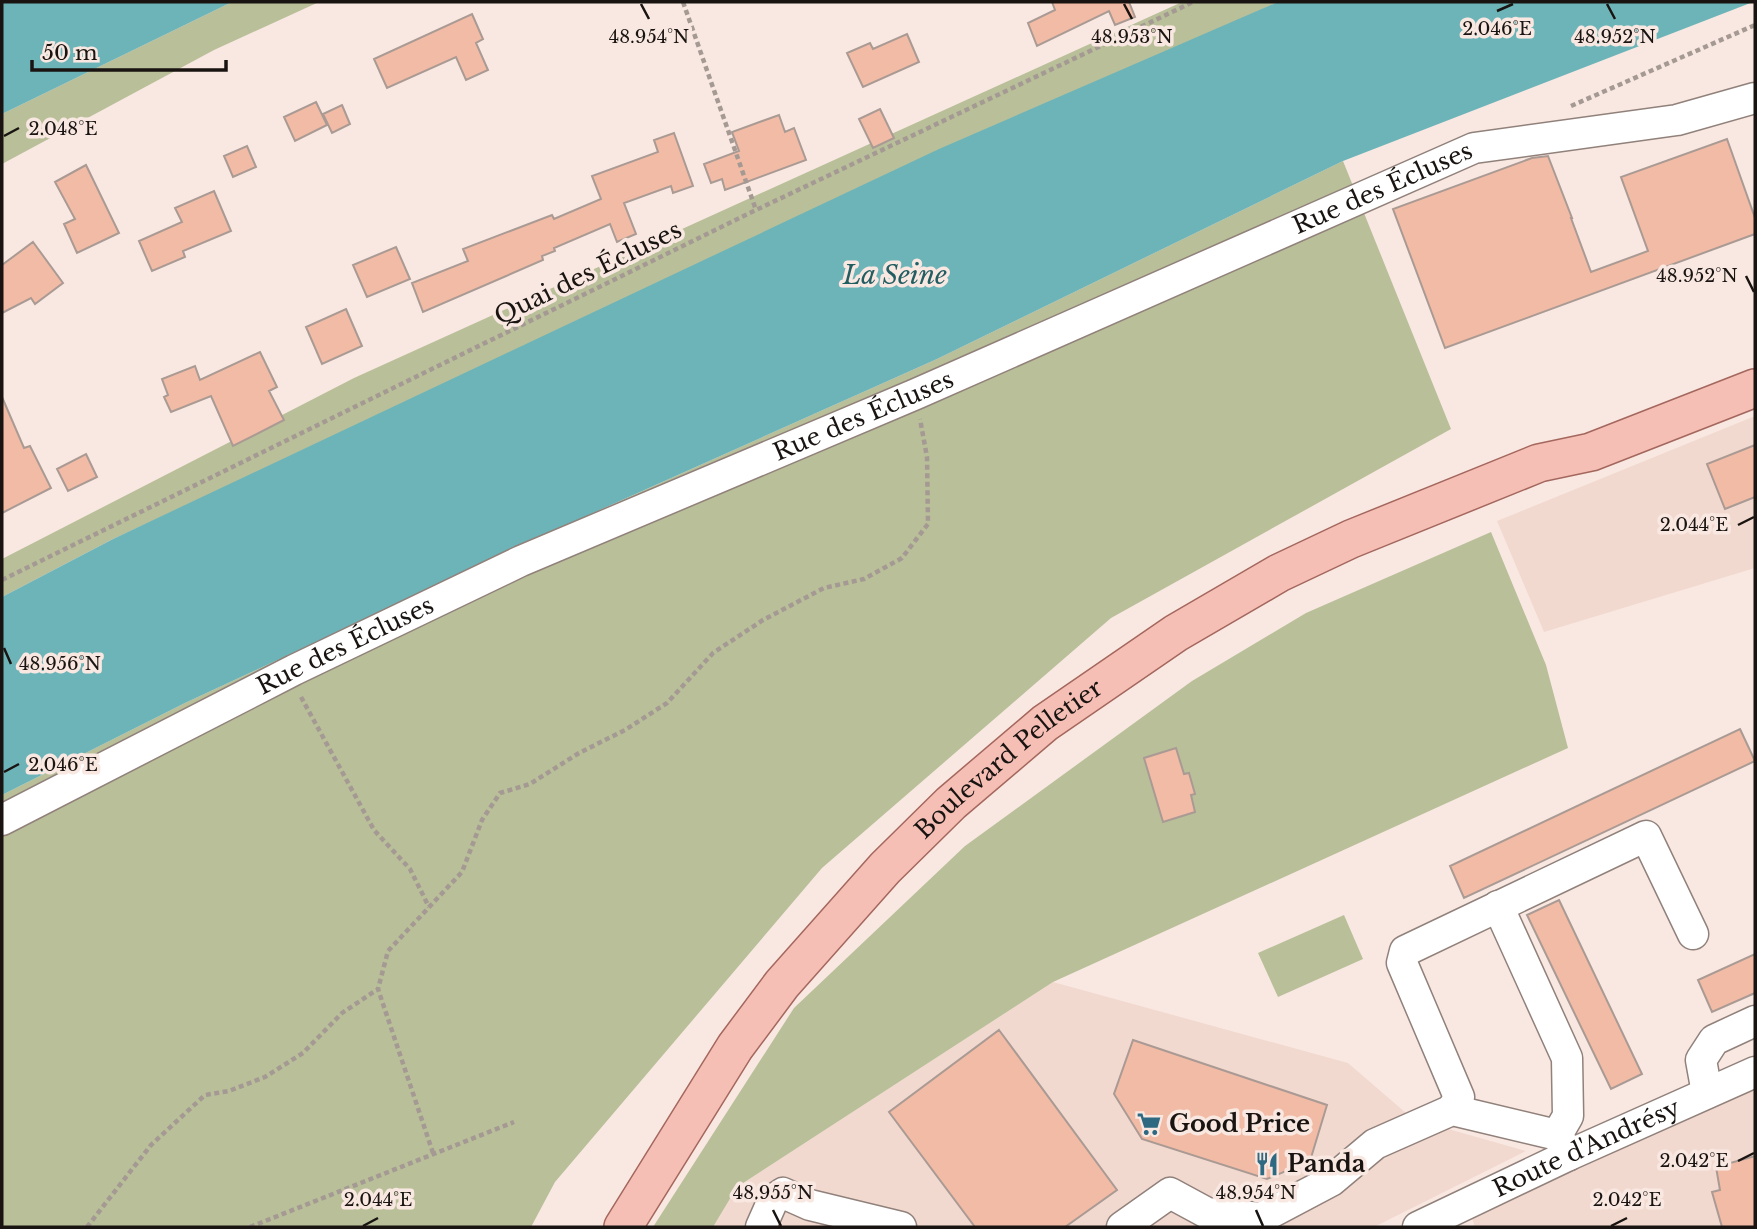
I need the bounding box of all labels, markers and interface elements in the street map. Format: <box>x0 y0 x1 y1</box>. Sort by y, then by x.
text: 2.046°E <box>1462 18 1532 40</box>
text: 48.954°N <box>609 26 689 48</box>
text: 48.953°N <box>1091 26 1173 48</box>
text: 48.952°N <box>1574 26 1656 48</box>
scale bar <box>32 28 226 72</box>
text: 50 m <box>42 40 98 66</box>
text: 2.048°E <box>28 118 98 140</box>
street label: Rue des Écluses <box>1288 136 1477 240</box>
street label: Quai des Écluses <box>489 215 686 330</box>
water label: La Seine <box>842 259 947 291</box>
text: 48.952°N <box>1656 265 1738 287</box>
street label: Rue des Écluses <box>769 364 958 467</box>
text: 2.044°E <box>1660 514 1728 536</box>
street label: Rue des Écluses <box>252 590 438 701</box>
text: 48.956°N <box>19 653 101 675</box>
street label: Boulevard Pelletier <box>909 673 1108 844</box>
text: 2.046°E <box>28 754 98 776</box>
street label: Route d'Andrésy <box>1488 1092 1685 1203</box>
place label: Good Price <box>1169 1109 1310 1138</box>
supermarket icon: Good Price <box>1135 1110 1163 1138</box>
place label: Panda <box>1287 1149 1366 1178</box>
restaurant icon: Panda <box>1253 1150 1281 1178</box>
text: 2.042°E <box>1659 1150 1729 1172</box>
text: 48.955°N <box>733 1182 813 1204</box>
text: 48.954°N <box>1216 1182 1296 1204</box>
text: 2.044°E <box>344 1189 412 1211</box>
text: 2.042°E <box>1592 1189 1662 1211</box>

